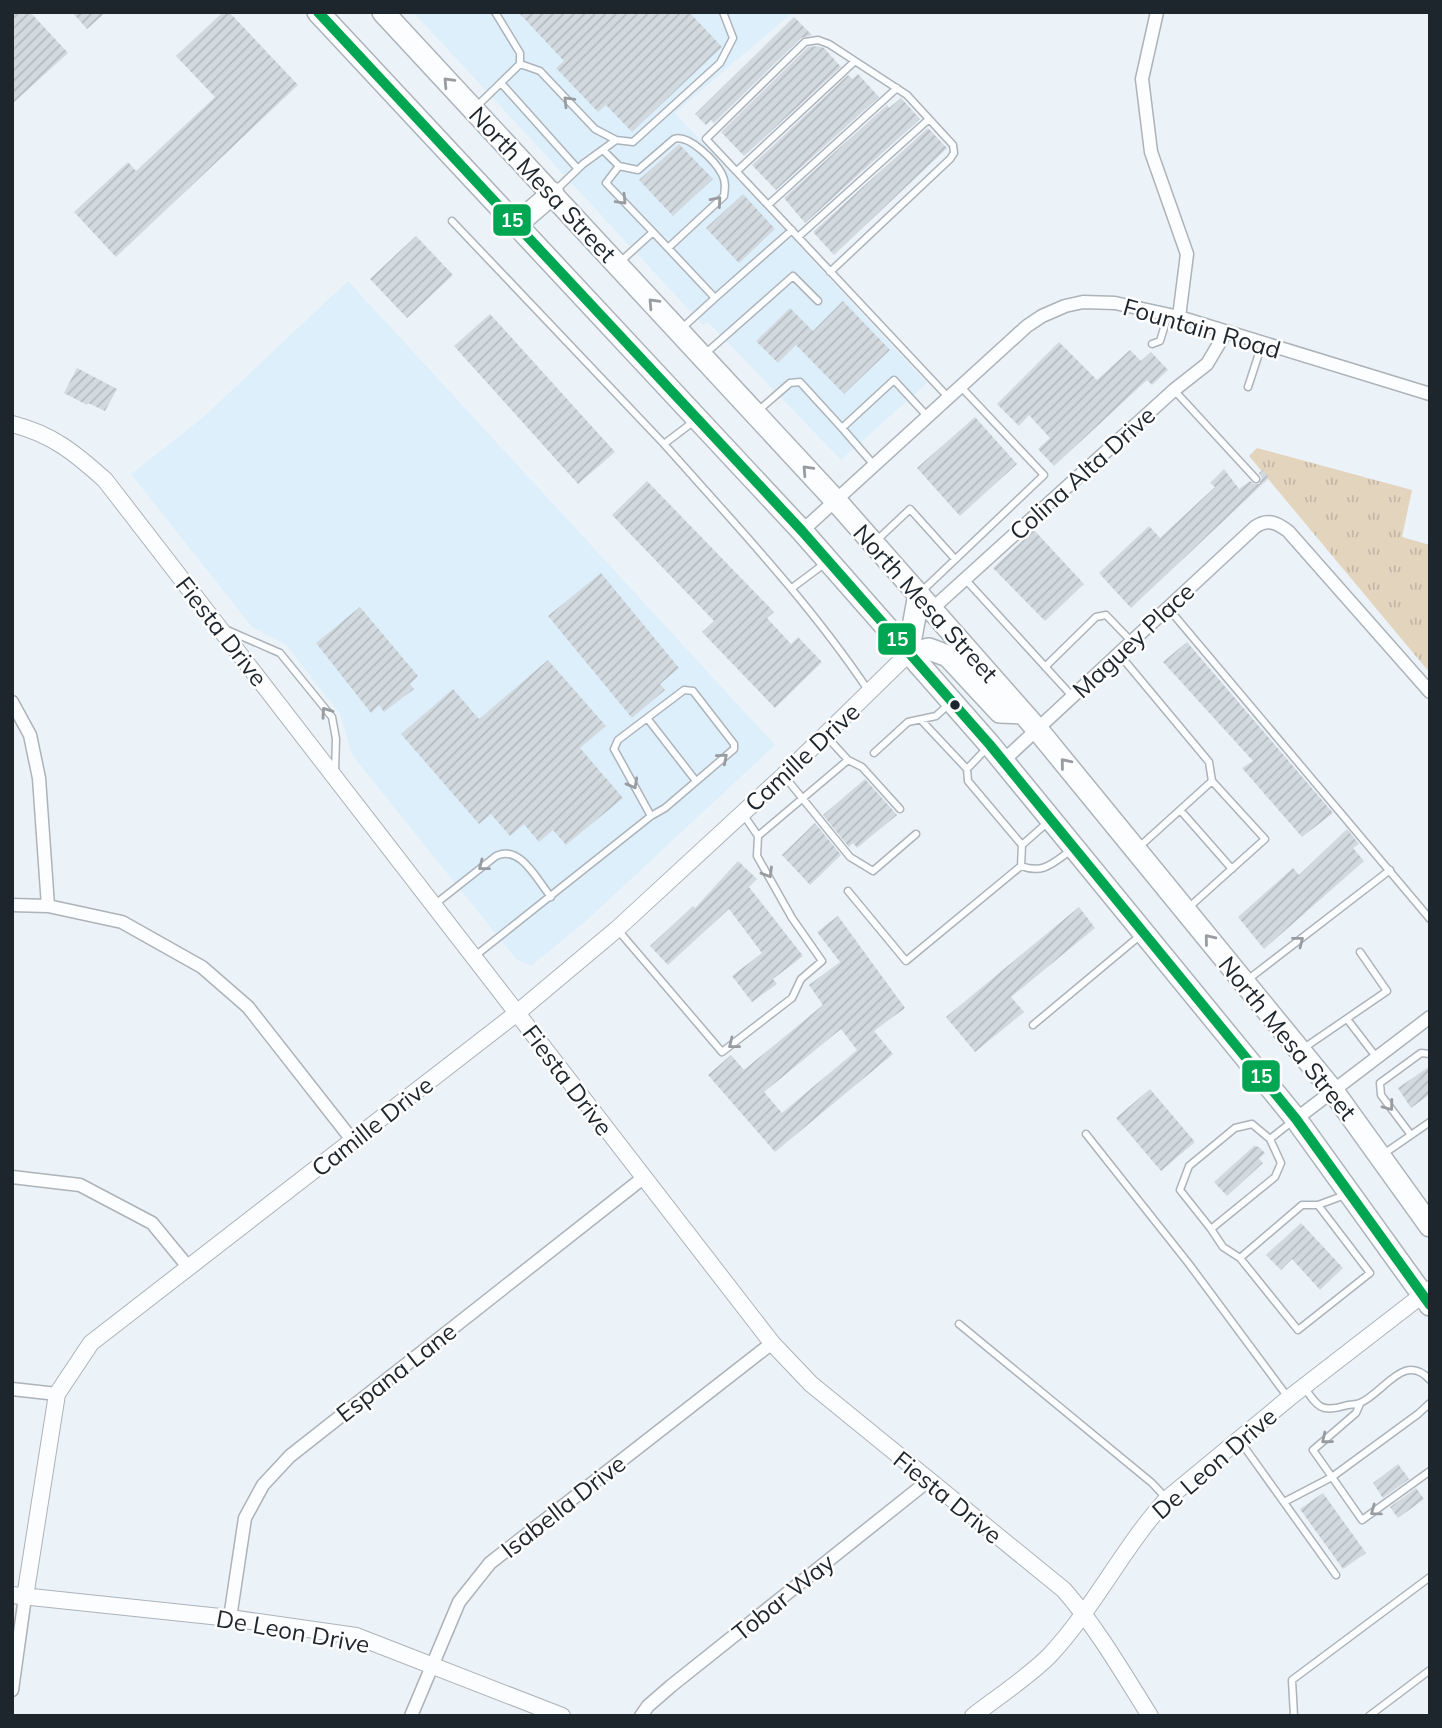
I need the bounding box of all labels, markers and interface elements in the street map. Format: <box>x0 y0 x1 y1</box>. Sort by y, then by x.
one-way arrow <box>444 77 457 90</box>
one-way arrow <box>564 96 577 109</box>
street label: North Mesa Street <box>463 100 623 268</box>
one-way arrow <box>614 192 627 205</box>
one-way arrow <box>708 196 721 209</box>
line badge: 15 <box>492 203 532 237</box>
text: 15 <box>501 208 523 232</box>
street label: Fountain Road <box>1120 291 1284 365</box>
one-way arrow <box>649 298 662 311</box>
street label: Colina Alta Drive <box>1003 400 1161 546</box>
one-way arrow <box>803 465 815 478</box>
street label: North Mesa Street <box>847 518 1005 688</box>
street label: Fiesta Drive <box>170 570 274 692</box>
street label: Maguey Place <box>1066 576 1200 704</box>
line badge: 15 <box>877 622 917 656</box>
text: 15 <box>886 627 908 651</box>
street label: Camille Drive <box>738 696 866 818</box>
unlabelled marker <box>948 698 962 712</box>
one-way arrow <box>322 707 334 719</box>
one-way arrow <box>715 754 728 766</box>
one-way arrow <box>1061 758 1073 771</box>
one-way arrow <box>625 776 638 789</box>
one-way arrow <box>478 858 490 871</box>
one-way arrow <box>760 866 773 879</box>
one-way arrow <box>1205 934 1217 947</box>
one-way arrow <box>1291 936 1303 949</box>
street label: North Mesa Street <box>1213 950 1363 1126</box>
street label: Fiesta Drive <box>517 1019 619 1141</box>
one-way arrow <box>728 1036 740 1049</box>
line badge: 15 <box>1241 1059 1281 1093</box>
text: 15 <box>1250 1064 1272 1088</box>
street label: Camille Drive <box>305 1069 439 1183</box>
one-way arrow <box>1381 1098 1393 1111</box>
street label: Espana Lane <box>330 1316 462 1428</box>
street label: De Leon Drive <box>1146 1401 1282 1525</box>
one-way arrow <box>1321 1431 1333 1444</box>
street label: Fiesta Drive <box>888 1444 1008 1550</box>
street label: Isabella Drive <box>495 1448 631 1564</box>
one-way arrow <box>1370 1503 1382 1515</box>
street label: Tobar Way <box>726 1547 840 1647</box>
street label: De Leon Drive <box>214 1603 372 1659</box>

